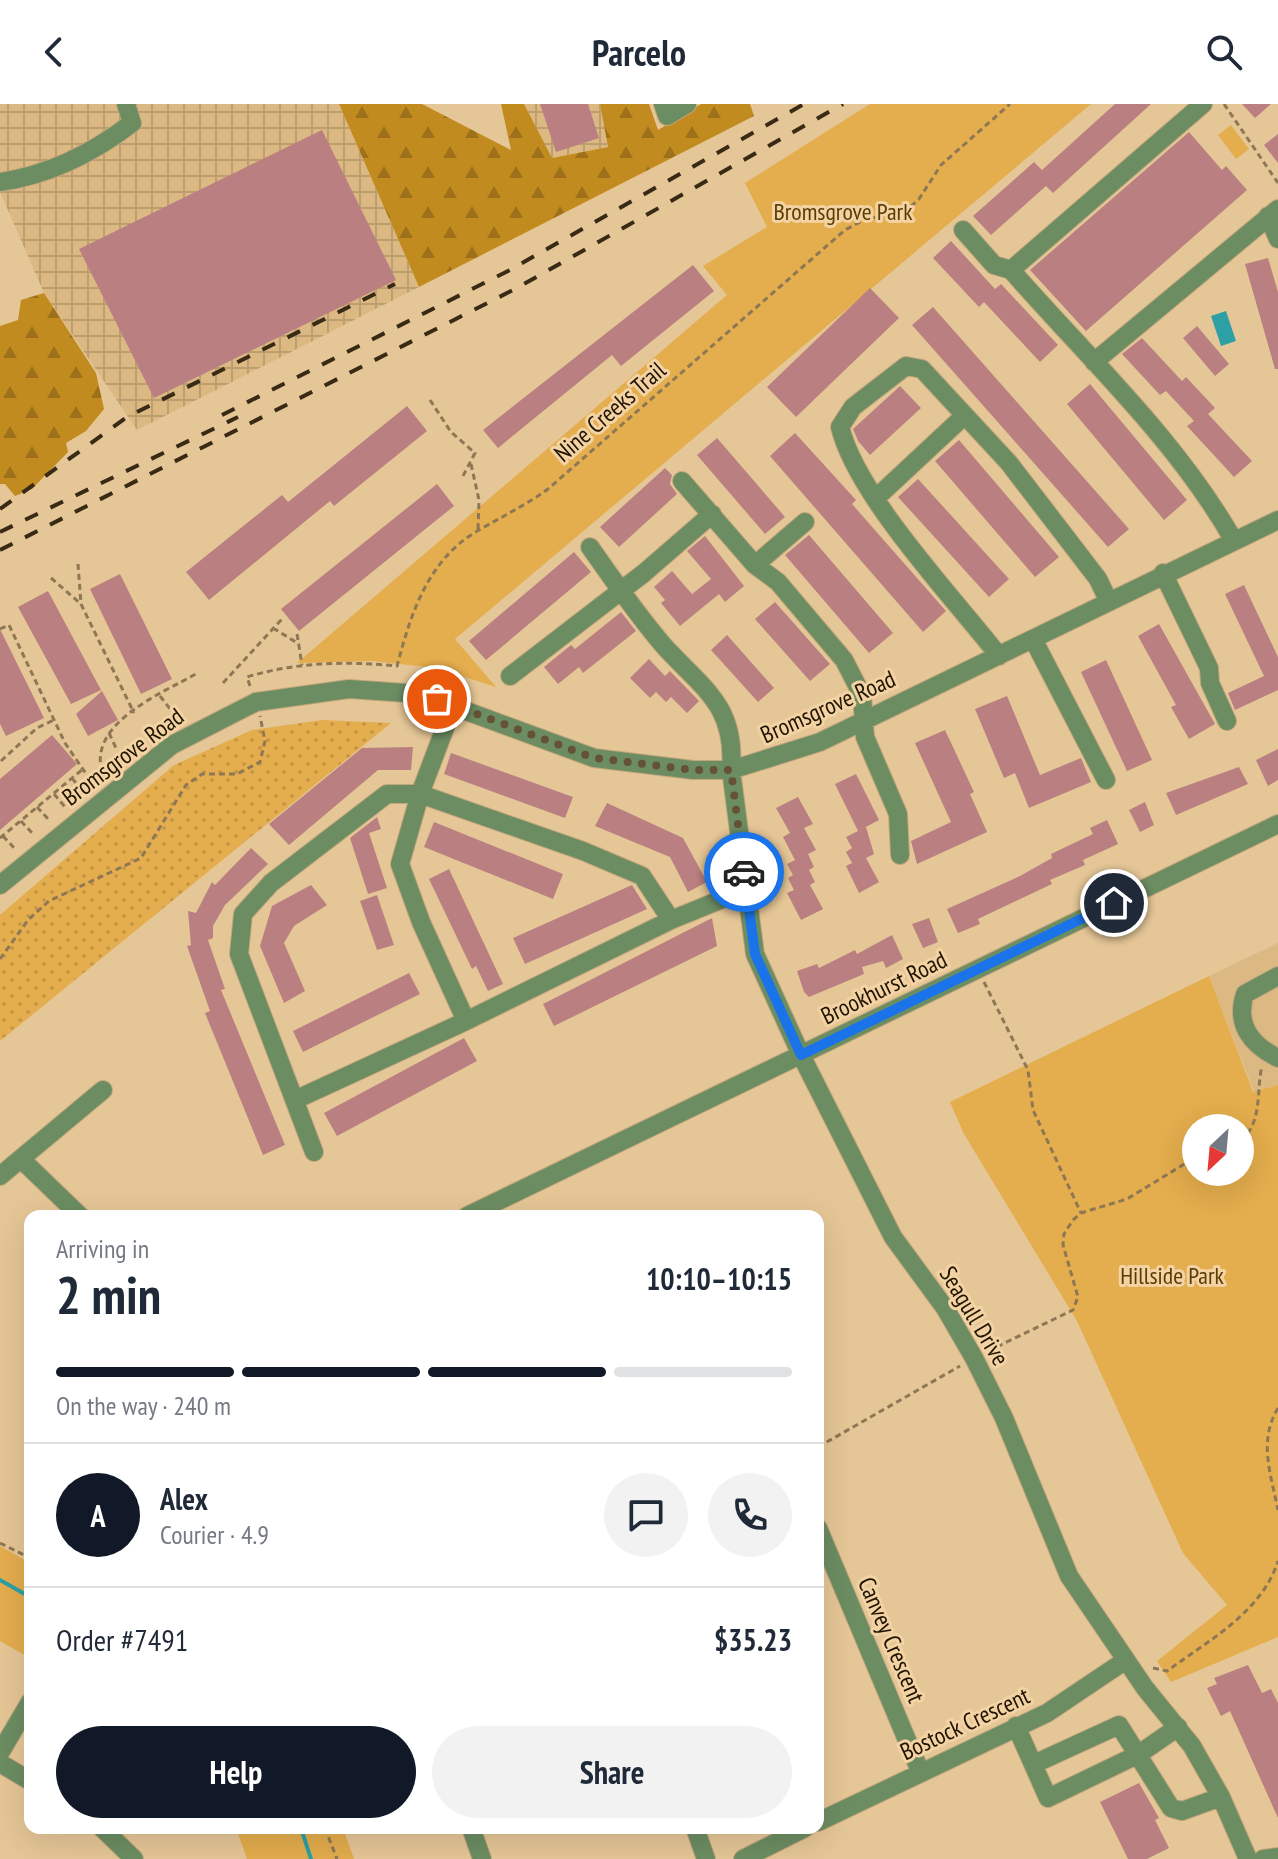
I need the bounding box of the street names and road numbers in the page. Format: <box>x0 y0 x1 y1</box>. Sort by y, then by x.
street label: Nine Creeks Trail <box>547 354 672 469</box>
street label: Bromsgrove Road <box>756 663 900 750</box>
street label: Bromsgrove Road <box>56 701 190 812</box>
street label: Brookhurst Road <box>816 944 952 1031</box>
street label: Seagull Drive <box>933 1260 1016 1371</box>
street label: Canvey Crescent <box>851 1572 932 1708</box>
street label: Bostock Crescent <box>895 1680 1035 1767</box>

